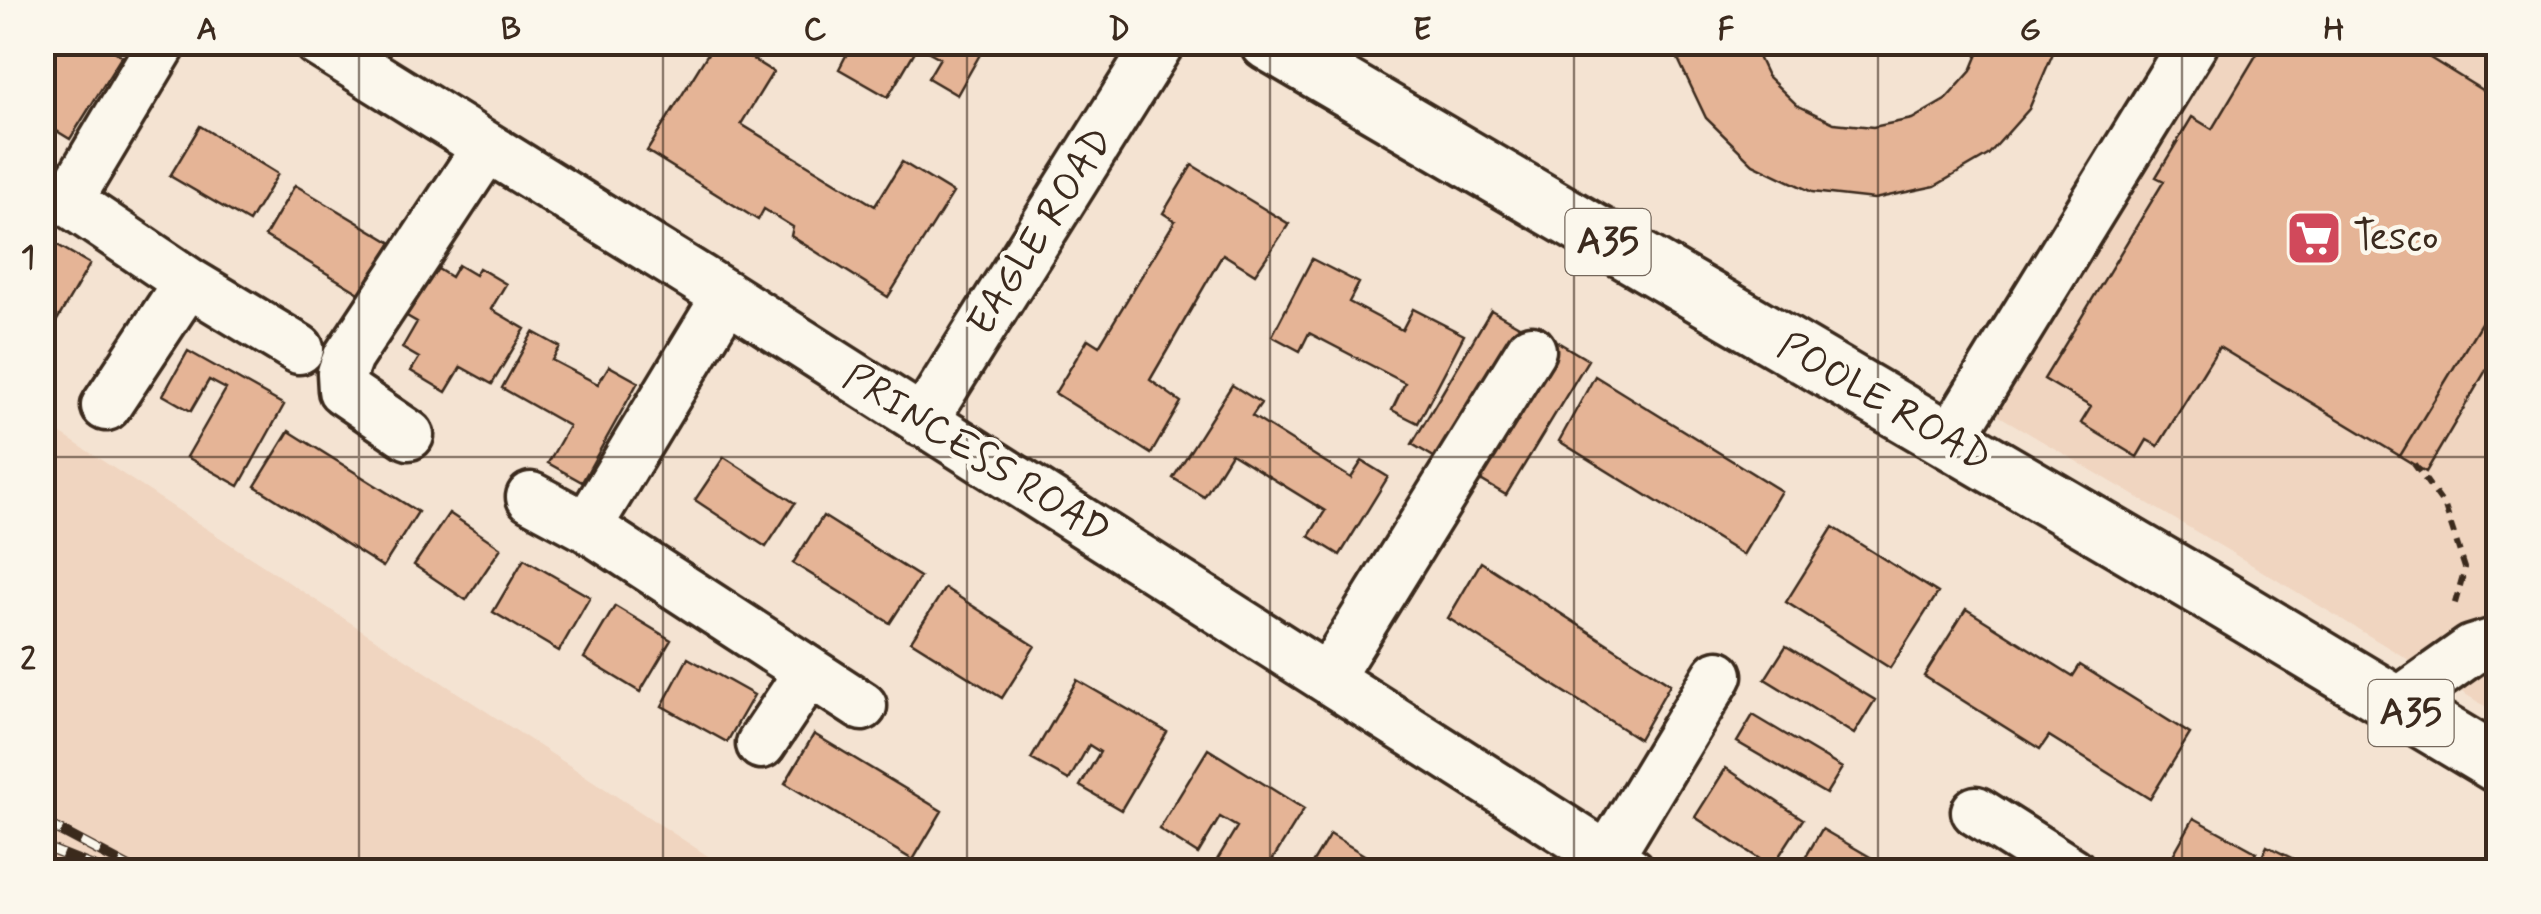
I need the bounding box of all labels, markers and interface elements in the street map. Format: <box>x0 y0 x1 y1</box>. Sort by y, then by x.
text: A <box>197 9 217 51</box>
text: B <box>501 9 521 51</box>
text: C <box>804 9 827 51</box>
text: D <box>1108 9 1130 51</box>
text: E <box>1413 9 1432 51</box>
text: F <box>1718 9 1735 51</box>
text: G <box>2019 9 2041 51</box>
text: H <box>2324 9 2344 51</box>
street label: EAGLE ROAD <box>956 118 1126 346</box>
supermarket icon: Tesco <box>2284 208 2344 268</box>
road number: A35 <box>1566 209 1650 275</box>
place label: Tesco <box>2353 212 2439 264</box>
text: 1 <box>21 237 35 279</box>
street label: POOLE ROAD <box>1768 321 2000 485</box>
street label: PRINCESS ROAD <box>833 352 1119 558</box>
text: 2 <box>20 639 36 681</box>
road number: A35 <box>2368 680 2454 746</box>

